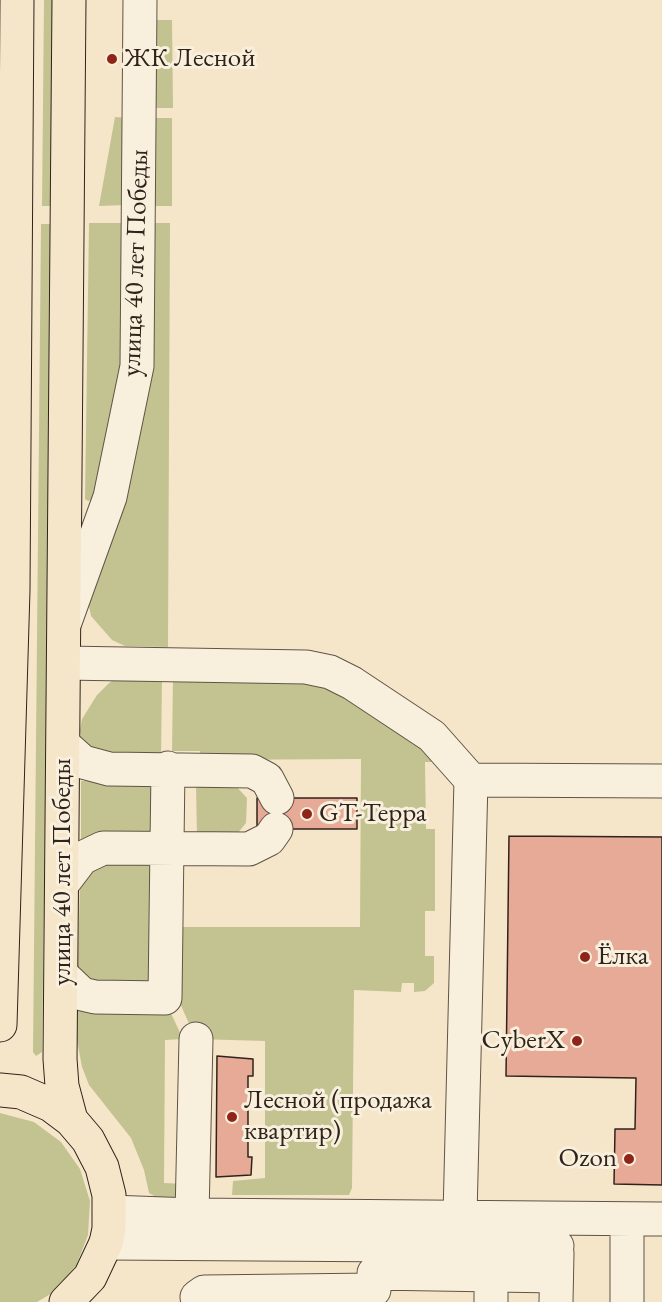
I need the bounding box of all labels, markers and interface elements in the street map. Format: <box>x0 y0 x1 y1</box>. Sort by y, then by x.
place label: ЖК Лесной <box>124 43 255 75</box>
marker: ЖК Лесной <box>105 52 119 66</box>
street label: улица 40 лет Победы <box>116 149 156 377</box>
street label: улица 40 лет Победы <box>47 758 79 986</box>
place label: GT-Терра <box>319 798 427 830</box>
marker: GT-Терра <box>300 807 314 821</box>
place label: Ёлка <box>597 941 648 973</box>
marker: Ёлка <box>578 950 592 964</box>
place label: CyberX <box>481 1025 565 1057</box>
marker: CyberX <box>570 1034 584 1048</box>
place label: Лесной (продажа квартир) <box>244 1085 432 1148</box>
marker: Лесной (продажа квартир) <box>225 1110 239 1124</box>
place label: Ozon <box>559 1143 617 1175</box>
marker: Ozon <box>622 1152 636 1166</box>

